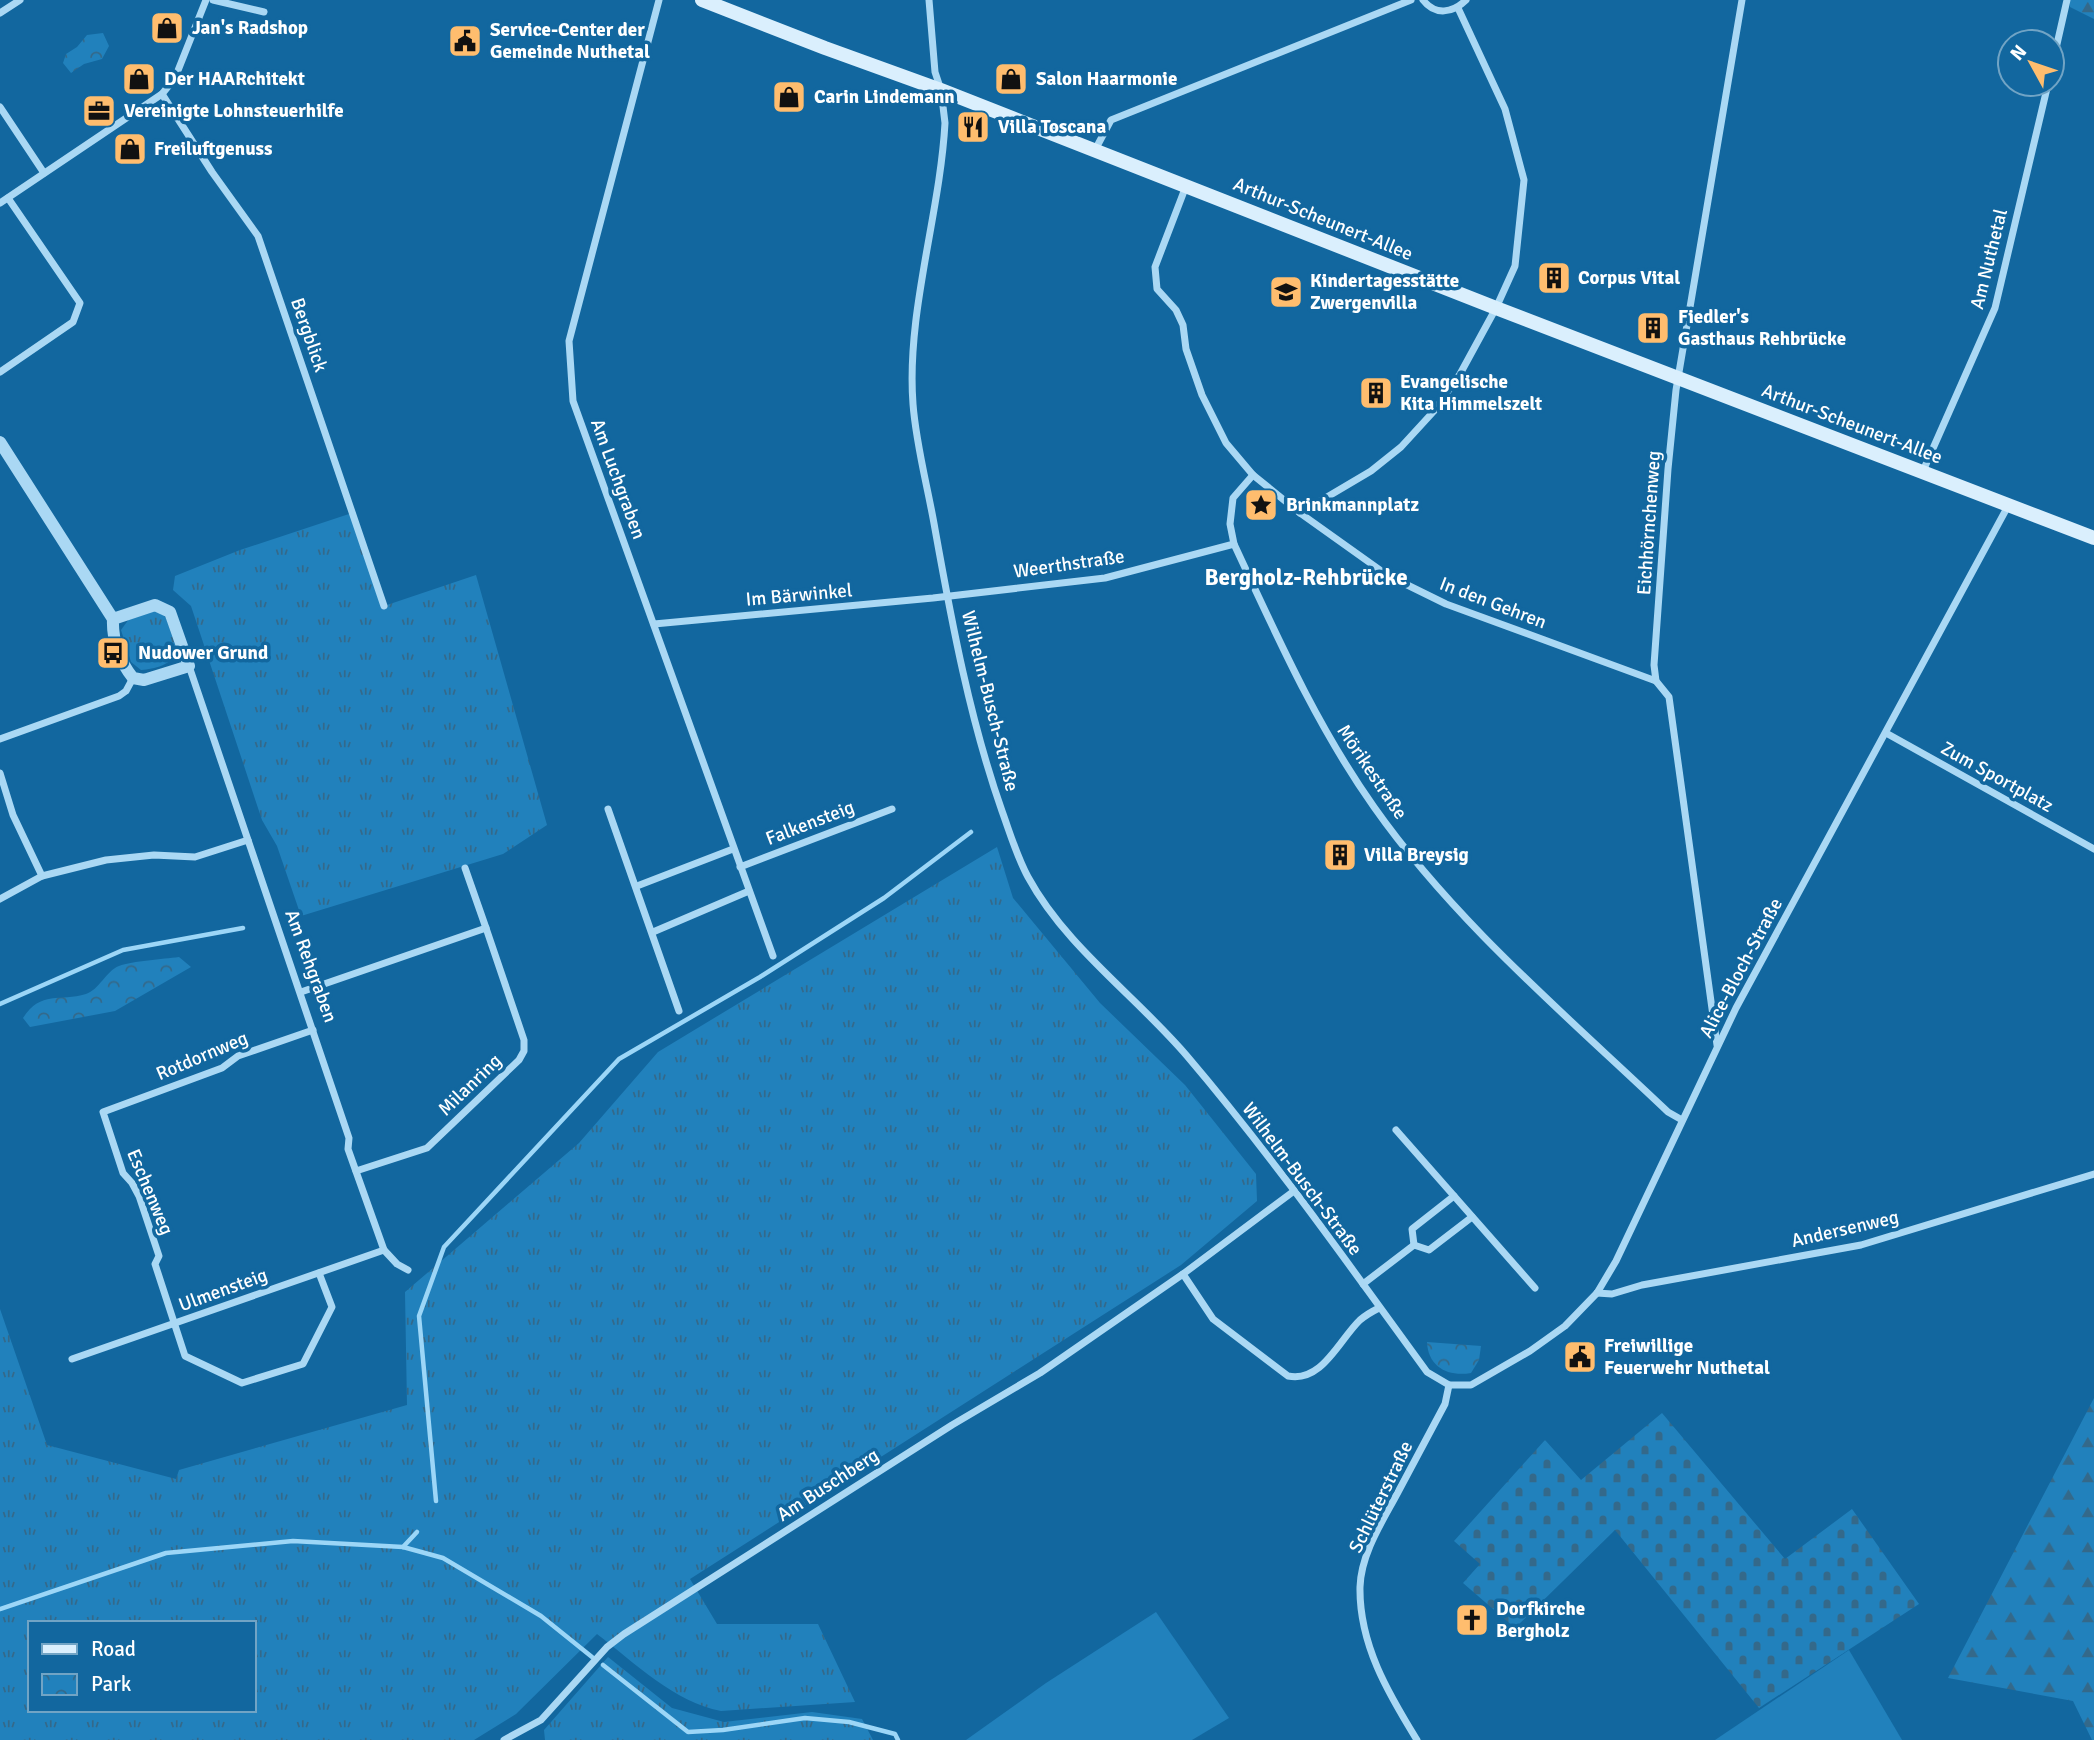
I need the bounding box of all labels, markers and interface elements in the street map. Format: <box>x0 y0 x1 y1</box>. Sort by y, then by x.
shop icon: Jan's Radshop <box>148 9 186 47</box>
place label: Jan's Radshop <box>192 16 308 40</box>
place label: Service-Center der Gemeinde Nuthetal <box>490 18 650 64</box>
public building icon: Service-Center der Gemeinde Nuthetal <box>446 22 484 60</box>
north arrow <box>1996 28 2066 98</box>
text: N <box>2005 40 2032 65</box>
shop icon: Der HAARchitekt <box>120 60 158 98</box>
shop icon: Salon Haarmonie <box>992 60 1030 98</box>
place label: Der HAARchitekt <box>164 67 305 91</box>
place label: Salon Haarmonie <box>1036 67 1177 91</box>
shop icon: Carin Lindemann <box>770 78 808 116</box>
place label: Carin Lindemann <box>814 85 955 109</box>
office icon: Vereinigte Lohnsteuerhilfe <box>80 92 118 130</box>
place label: Vereinigte Lohnsteuerhilfe <box>124 99 344 123</box>
restaurant icon: Villa Toscana <box>954 108 992 146</box>
place label: Villa Toscana <box>998 115 1106 139</box>
shop icon: Freiluftgenuss <box>111 130 149 168</box>
place label: Freiluftgenuss <box>154 137 272 161</box>
street label: Arthur-Scheunert-Allee <box>1230 172 1416 266</box>
street label: Am Nuthetal <box>1965 206 2013 312</box>
building icon: Corpus Vital <box>1535 259 1573 297</box>
place label: Corpus Vital <box>1578 266 1680 290</box>
place label: Kindertagesstätte Zwergenvilla <box>1310 269 1459 315</box>
school or university icon: Kindertagesstätte Zwergenvilla <box>1267 273 1305 311</box>
street label: Bergblick <box>285 295 333 376</box>
place label: Fiedler's Gasthaus Rehbrücke <box>1678 305 1846 351</box>
building icon: Fiedler's Gasthaus Rehbrücke <box>1634 309 1672 347</box>
place label: Evangelische Kita Himmelszelt <box>1400 370 1542 416</box>
building icon: Evangelische Kita Himmelszelt <box>1357 374 1395 412</box>
street label: Arthur-Scheunert-Allee <box>1758 378 1946 470</box>
street label: Am Luchgraben <box>585 415 651 543</box>
street label: Eichhörnchenweg <box>1632 450 1666 596</box>
place icon: Brinkmannplatz <box>1242 486 1280 524</box>
place label: Brinkmannplatz <box>1286 493 1420 517</box>
street label: Weerthstraße <box>1012 544 1126 584</box>
district label: Bergholz-Rehbrücke <box>1204 563 1408 592</box>
street label: In den Gehren <box>1436 572 1550 634</box>
street label: Im Bärwinkel <box>745 578 853 612</box>
street label: Wilhelm-Busch-Straße <box>956 608 1024 794</box>
bus stop icon: Nudower Grund <box>94 634 132 672</box>
place label: Nudower Grund <box>138 641 268 665</box>
street label: Mörikestraße <box>1332 720 1412 824</box>
street label: Zum Sportplatz <box>1937 736 2057 818</box>
street label: Falkensteig <box>762 795 858 851</box>
building icon: Villa Breysig <box>1321 836 1359 874</box>
place label: Villa Breysig <box>1364 843 1469 867</box>
street label: Alice-Bloch-Straße <box>1694 894 1788 1042</box>
street label: Am Rehgraben <box>279 906 343 1026</box>
street label: Rotdornweg <box>152 1026 252 1086</box>
street label: Milanring <box>433 1049 507 1121</box>
street label: Wilhelm-Busch-Straße <box>1237 1098 1367 1260</box>
street label: Eschenweg <box>121 1145 179 1239</box>
street label: Andersenweg <box>1789 1205 1901 1253</box>
street label: Ulmensteig <box>175 1263 271 1317</box>
place label: Freiwillige Feuerwehr Nuthetal <box>1604 1334 1770 1380</box>
public building icon: Freiwillige Feuerwehr Nuthetal <box>1561 1338 1599 1376</box>
street label: Schlüterstraße <box>1344 1437 1418 1557</box>
street label: Am Buschberg <box>772 1443 884 1527</box>
place label: Dorfkirche Bergholz <box>1496 1597 1585 1643</box>
church icon: Dorfkirche Bergholz <box>1453 1601 1491 1639</box>
legend <box>28 1621 256 1712</box>
text: Road <box>91 1636 136 1662</box>
text: Park <box>91 1671 132 1697</box>

